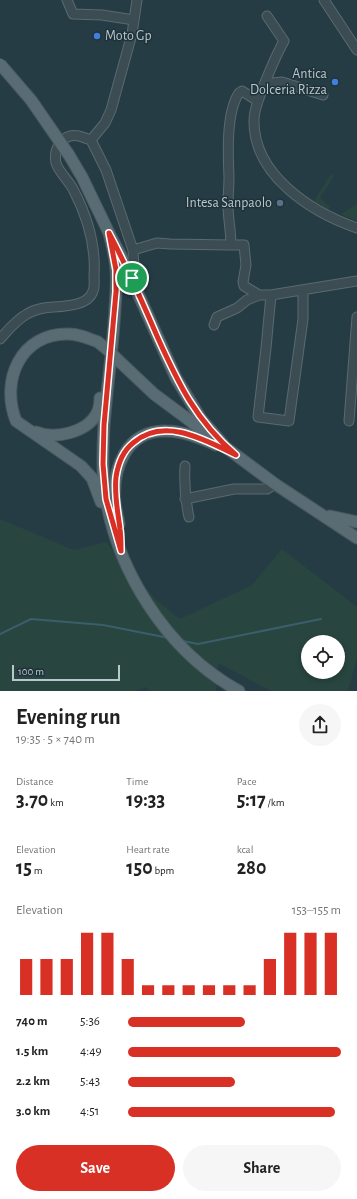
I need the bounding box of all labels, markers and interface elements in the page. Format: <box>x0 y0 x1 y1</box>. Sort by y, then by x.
place label: Moto Gp <box>105 29 152 43</box>
marker: Moto Gp <box>92 31 102 41</box>
place label: Antica Dolceria Rizza <box>250 67 328 97</box>
marker: Antica Dolceria Rizza <box>330 77 340 87</box>
place label: Intesa Sanpaolo <box>186 196 272 210</box>
marker: Intesa Sanpaolo <box>275 198 285 208</box>
pin <box>115 261 149 295</box>
icon: arrive <box>121 267 143 289</box>
map controls <box>301 635 345 679</box>
button: locate <box>301 635 345 679</box>
scale bar <box>12 663 120 682</box>
text: 100 m <box>18 666 44 677</box>
button: share <box>299 704 341 746</box>
text: Evening run <box>16 706 121 728</box>
text: 19:35 · 5 × 740 m <box>16 733 95 746</box>
text: Distance <box>16 776 53 787</box>
text: Time <box>126 776 148 787</box>
text: Pace <box>237 776 256 787</box>
text: 3.70 <box>16 790 48 810</box>
text: 19:33 <box>126 790 165 810</box>
text: 5:17 <box>237 790 266 810</box>
text: km <box>48 797 64 808</box>
text: /km <box>266 797 285 808</box>
text: Elevation <box>16 844 56 855</box>
text: Heart rate <box>126 844 170 855</box>
text: kcal <box>237 844 253 855</box>
text: 15 <box>16 858 32 878</box>
text: 150 <box>126 858 153 878</box>
text: 280 <box>237 858 266 878</box>
text: m <box>32 865 42 876</box>
text: bpm <box>153 865 174 876</box>
text: Elevation <box>16 904 63 917</box>
text: 153–155 m <box>292 904 341 917</box>
text: 740 m <box>16 1015 47 1028</box>
text: 5:36 <box>80 1015 100 1028</box>
text: 1.5 km <box>16 1045 48 1058</box>
text: 4:49 <box>80 1045 102 1058</box>
text: 2.2 km <box>16 1075 50 1088</box>
text: 5:43 <box>80 1075 100 1088</box>
text: 3.0 km <box>16 1105 50 1118</box>
text: 4:51 <box>80 1105 99 1118</box>
button: Save <box>16 1145 175 1191</box>
button: Share <box>183 1145 341 1191</box>

